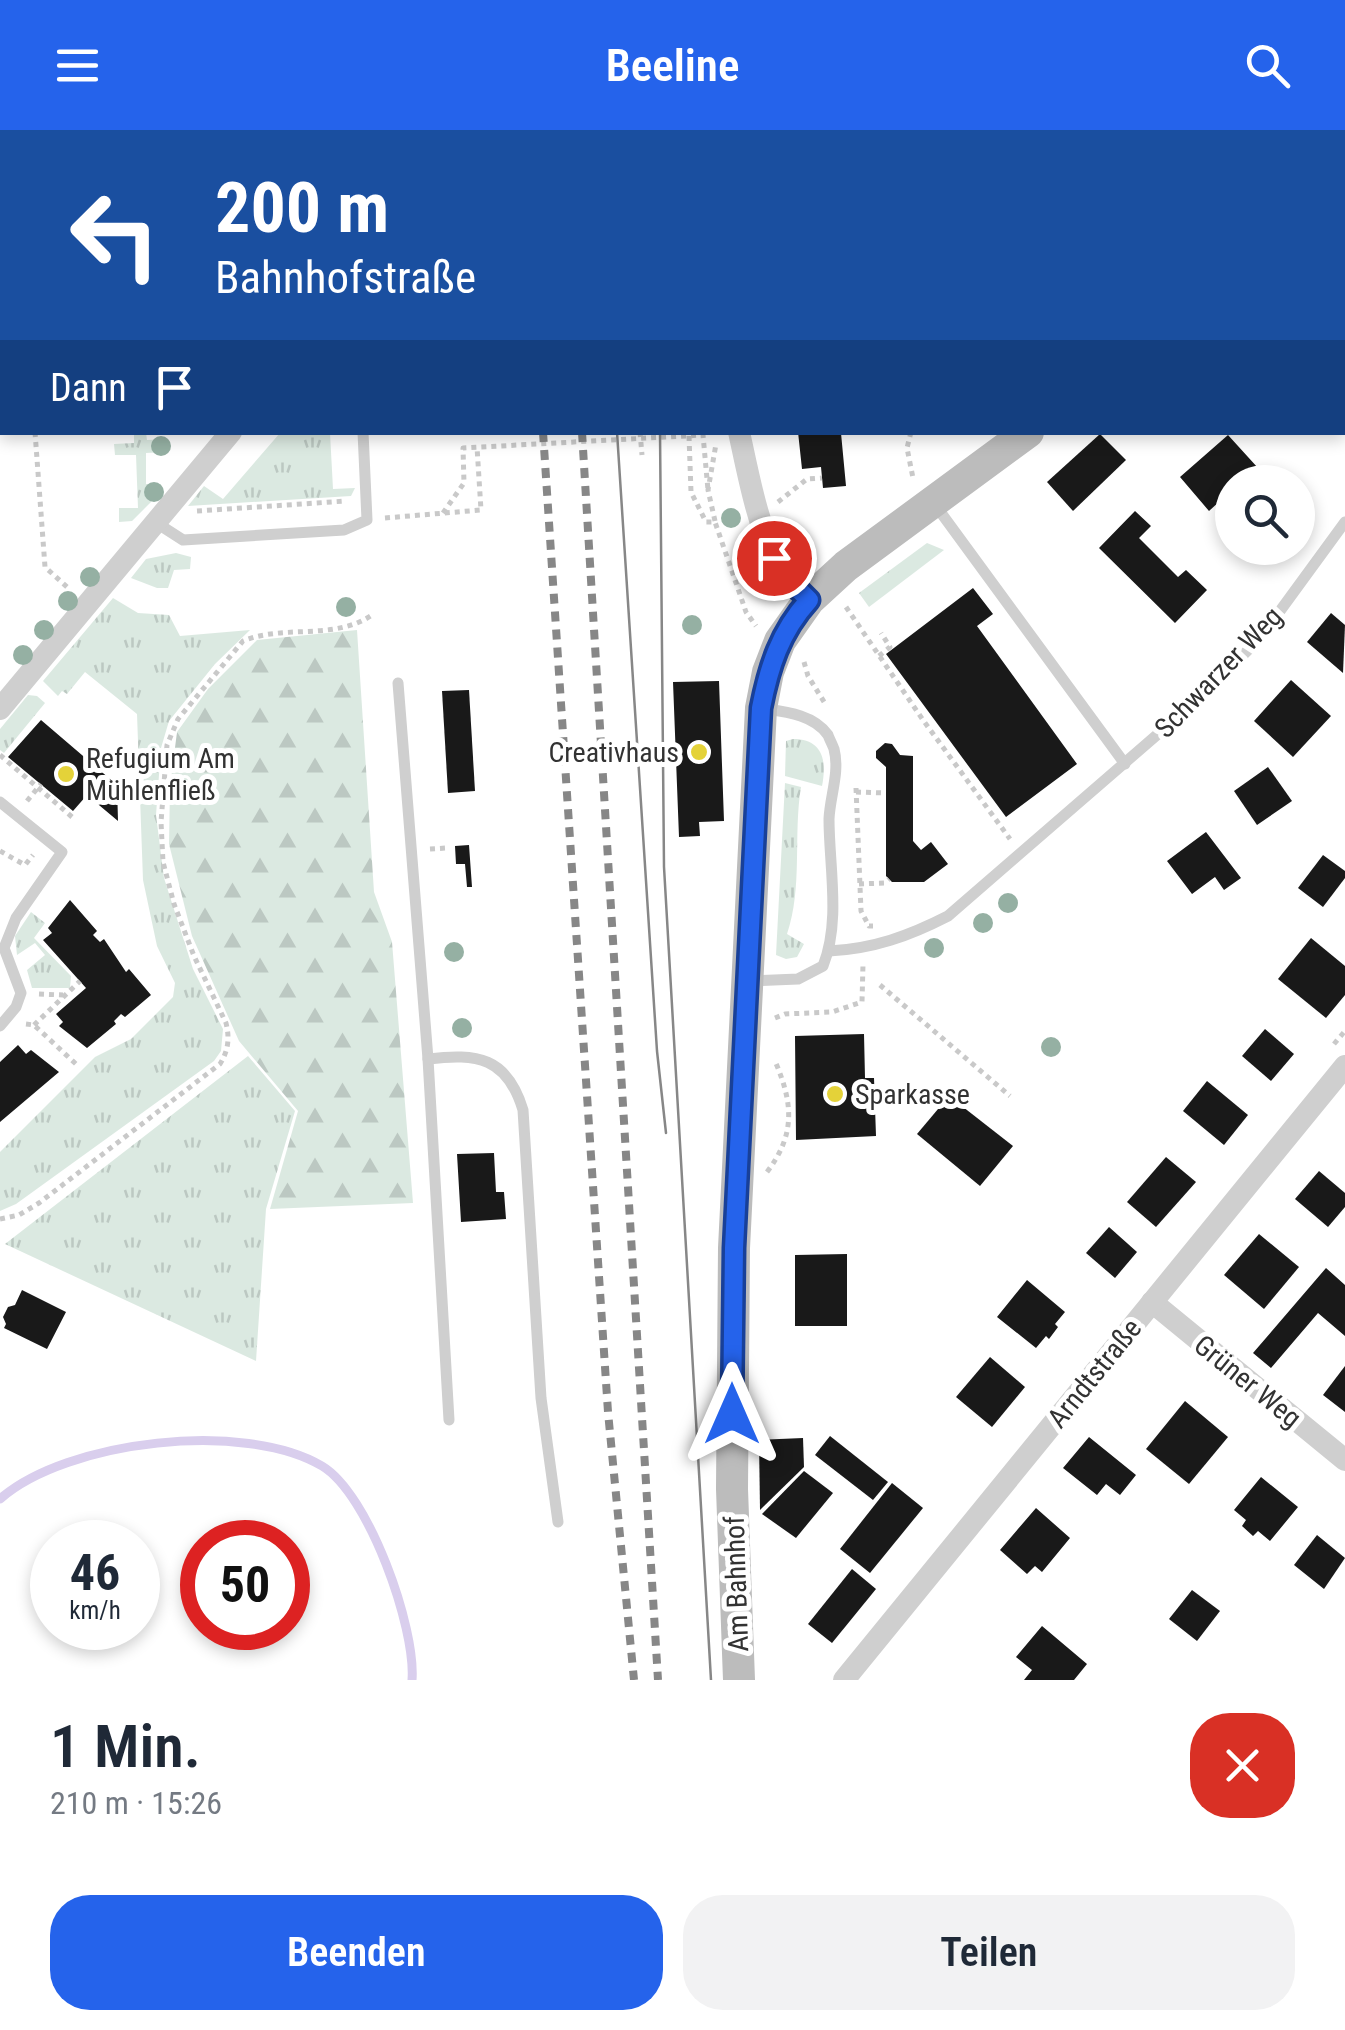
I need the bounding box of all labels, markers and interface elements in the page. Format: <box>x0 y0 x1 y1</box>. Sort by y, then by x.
icon: menu <box>50 38 105 93</box>
icon: search <box>1240 38 1295 93</box>
text: Beeline <box>606 39 739 92</box>
text: 200 m <box>215 167 389 249</box>
icon: left <box>50 170 180 300</box>
text: Bahnhofstraße <box>215 251 476 304</box>
icon: arrive <box>147 360 202 415</box>
text: Dann <box>50 366 127 410</box>
map controls <box>1215 465 1315 565</box>
button: search <box>1215 465 1315 565</box>
pin <box>732 516 817 601</box>
icon: arrive <box>747 531 802 586</box>
street label: Schwarzer Weg <box>1148 600 1289 745</box>
place label: Creativhaus <box>548 736 679 769</box>
marker: Creativhaus <box>688 741 710 763</box>
place label: Refugium Am Mühlenfließ <box>86 742 235 807</box>
marker: Refugium Am Mühlenfließ <box>55 763 77 785</box>
place label: Sparkasse <box>855 1078 970 1111</box>
marker: Sparkasse <box>824 1083 846 1105</box>
street label: Arndtstraße <box>1040 1312 1148 1434</box>
street label: Grüner Weg <box>1188 1328 1308 1435</box>
position arrow <box>680 1362 784 1466</box>
street label: Am Bahnhof <box>718 1515 755 1652</box>
speed limit sign: 50 <box>180 1520 310 1650</box>
text: 46 <box>70 1544 120 1602</box>
text: km/h <box>69 1596 121 1625</box>
text: 1 Min. <box>50 1711 201 1782</box>
button: close <box>1190 1713 1295 1818</box>
text: 210 m · 15:26 <box>50 1784 222 1822</box>
button: Beenden <box>50 1895 663 2010</box>
button: Teilen <box>683 1895 1295 2010</box>

